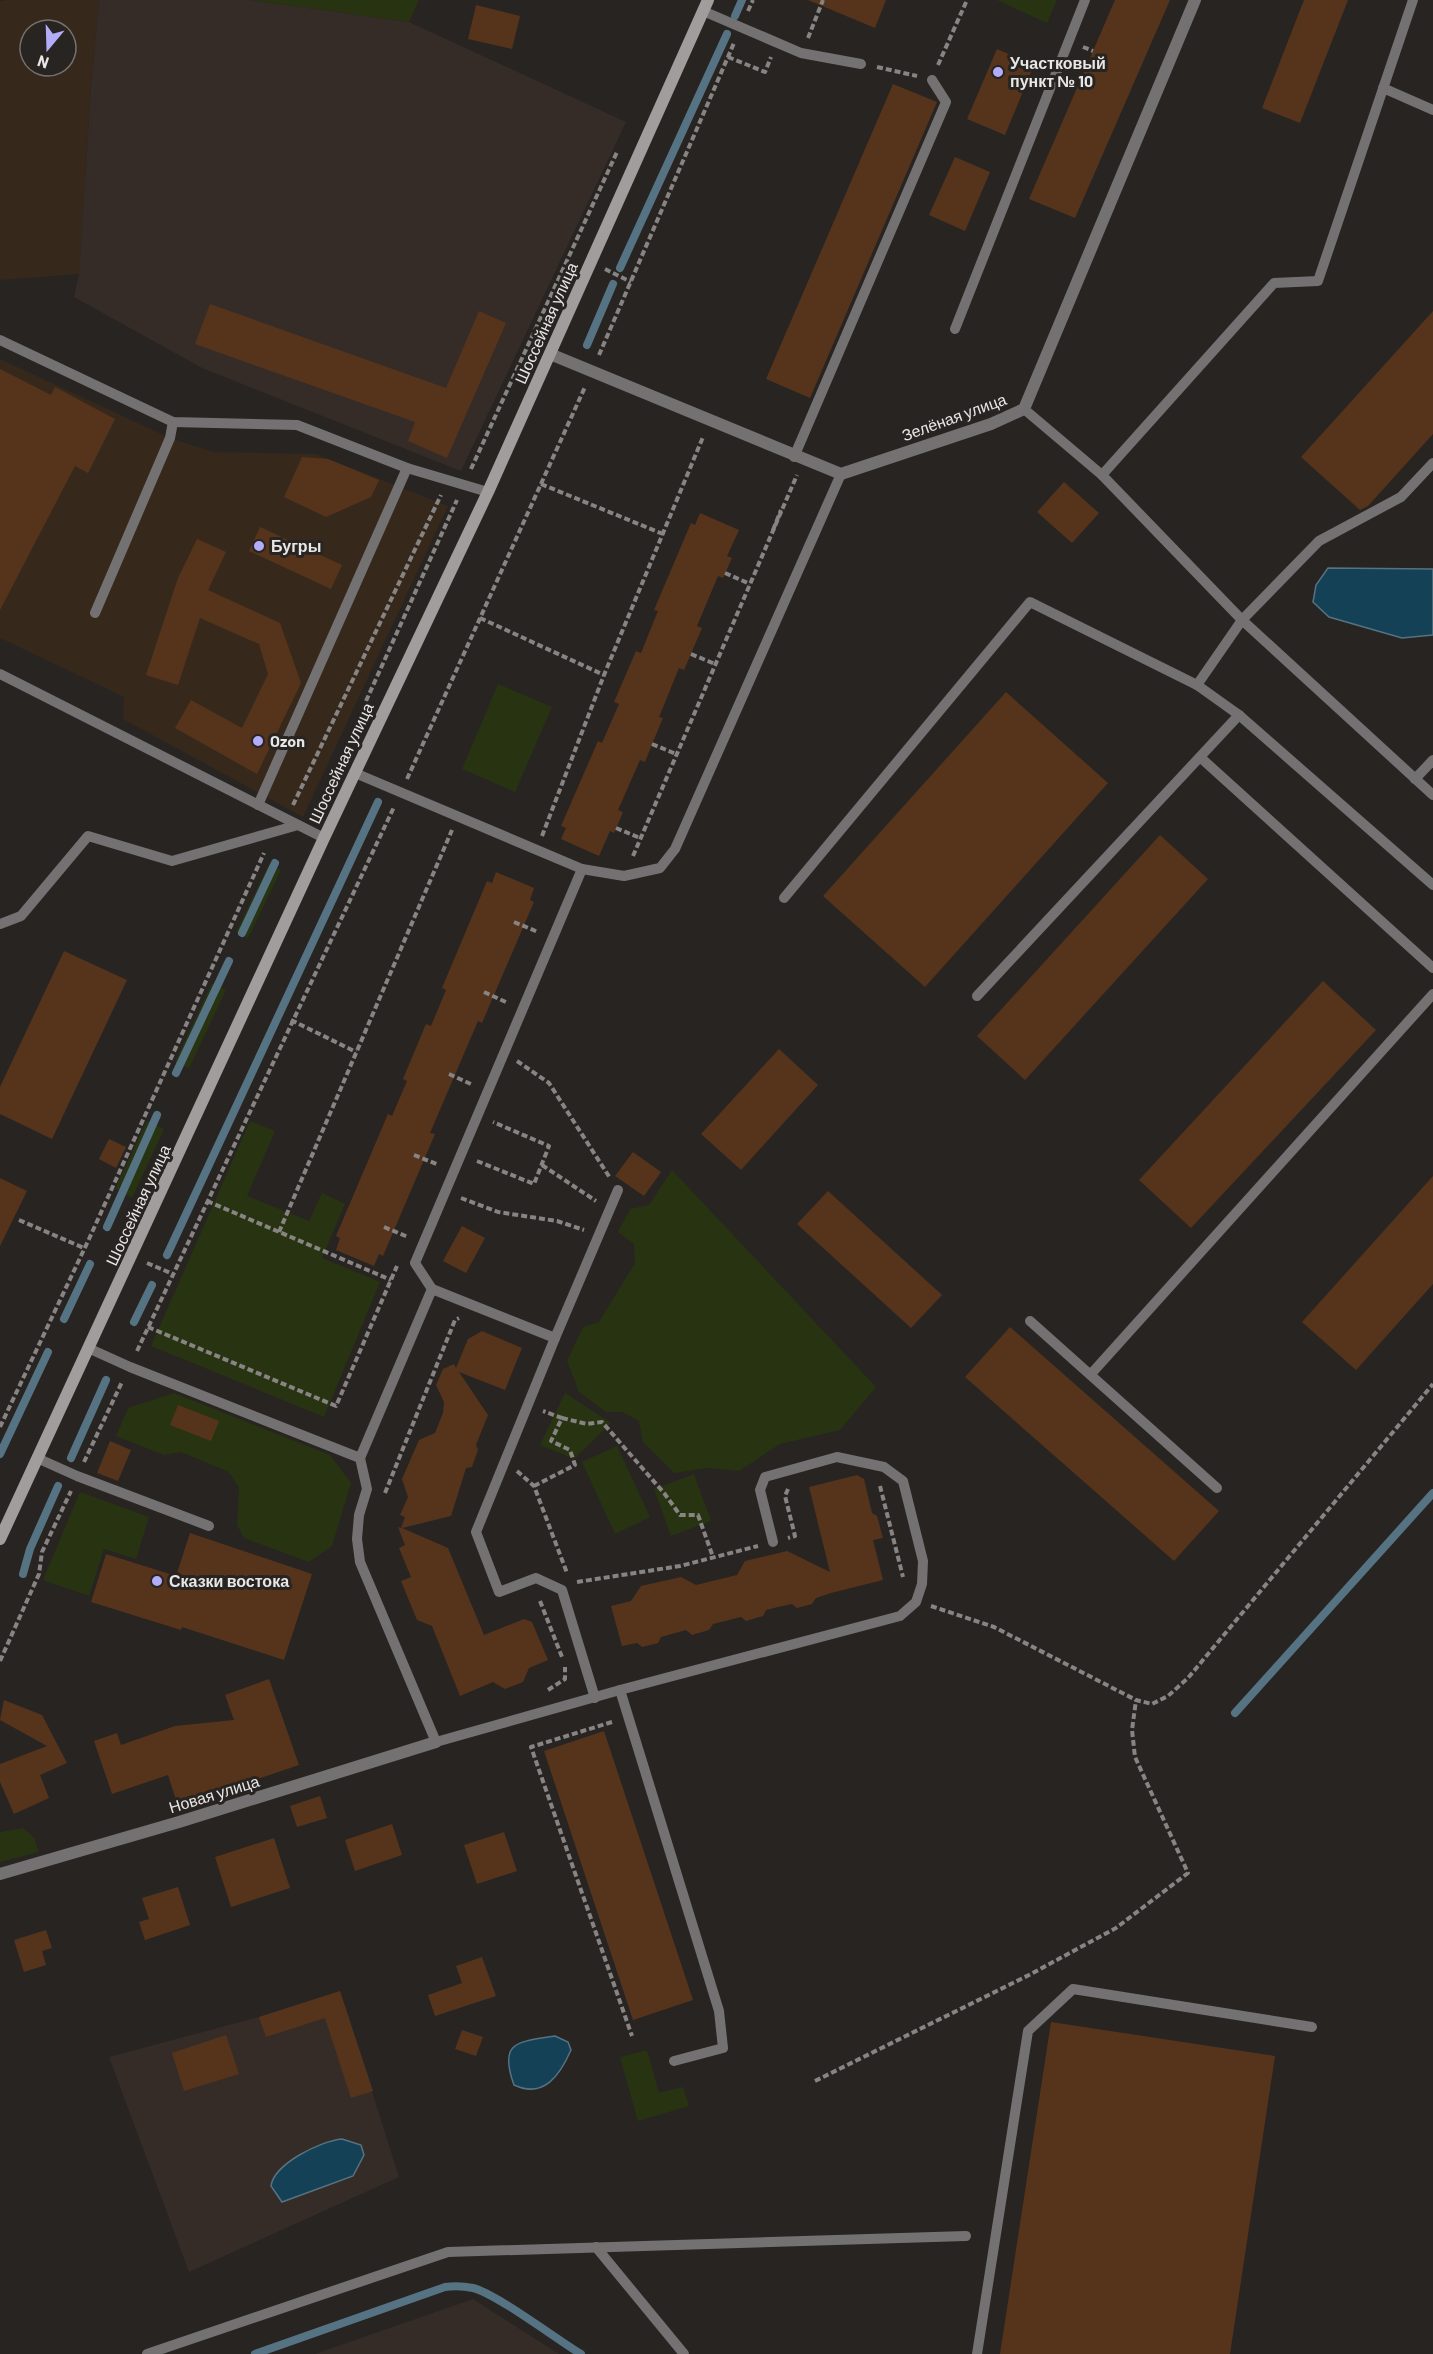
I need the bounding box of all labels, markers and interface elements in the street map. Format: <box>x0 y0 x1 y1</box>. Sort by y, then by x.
north arrow <box>18 18 78 78</box>
text: N <box>35 52 51 73</box>
place label: Участковый пункт № 10 <box>1010 53 1106 90</box>
marker: Участковый пункт № 10 <box>991 65 1005 79</box>
street label: Шоссейная улица <box>510 259 581 386</box>
street label: Зелёная улица <box>899 389 1009 444</box>
place label: Бугры <box>271 536 321 555</box>
marker: Бугры <box>252 539 266 553</box>
street label: Шоссейная улица <box>304 699 377 826</box>
place label: Ozon <box>270 731 305 750</box>
marker: Ozon <box>251 734 265 748</box>
street label: Шоссейная улица <box>101 1141 174 1268</box>
place label: Сказки востока <box>169 1571 289 1590</box>
marker: Сказки востока <box>150 1574 164 1588</box>
street label: Новая улица <box>166 1771 261 1816</box>

